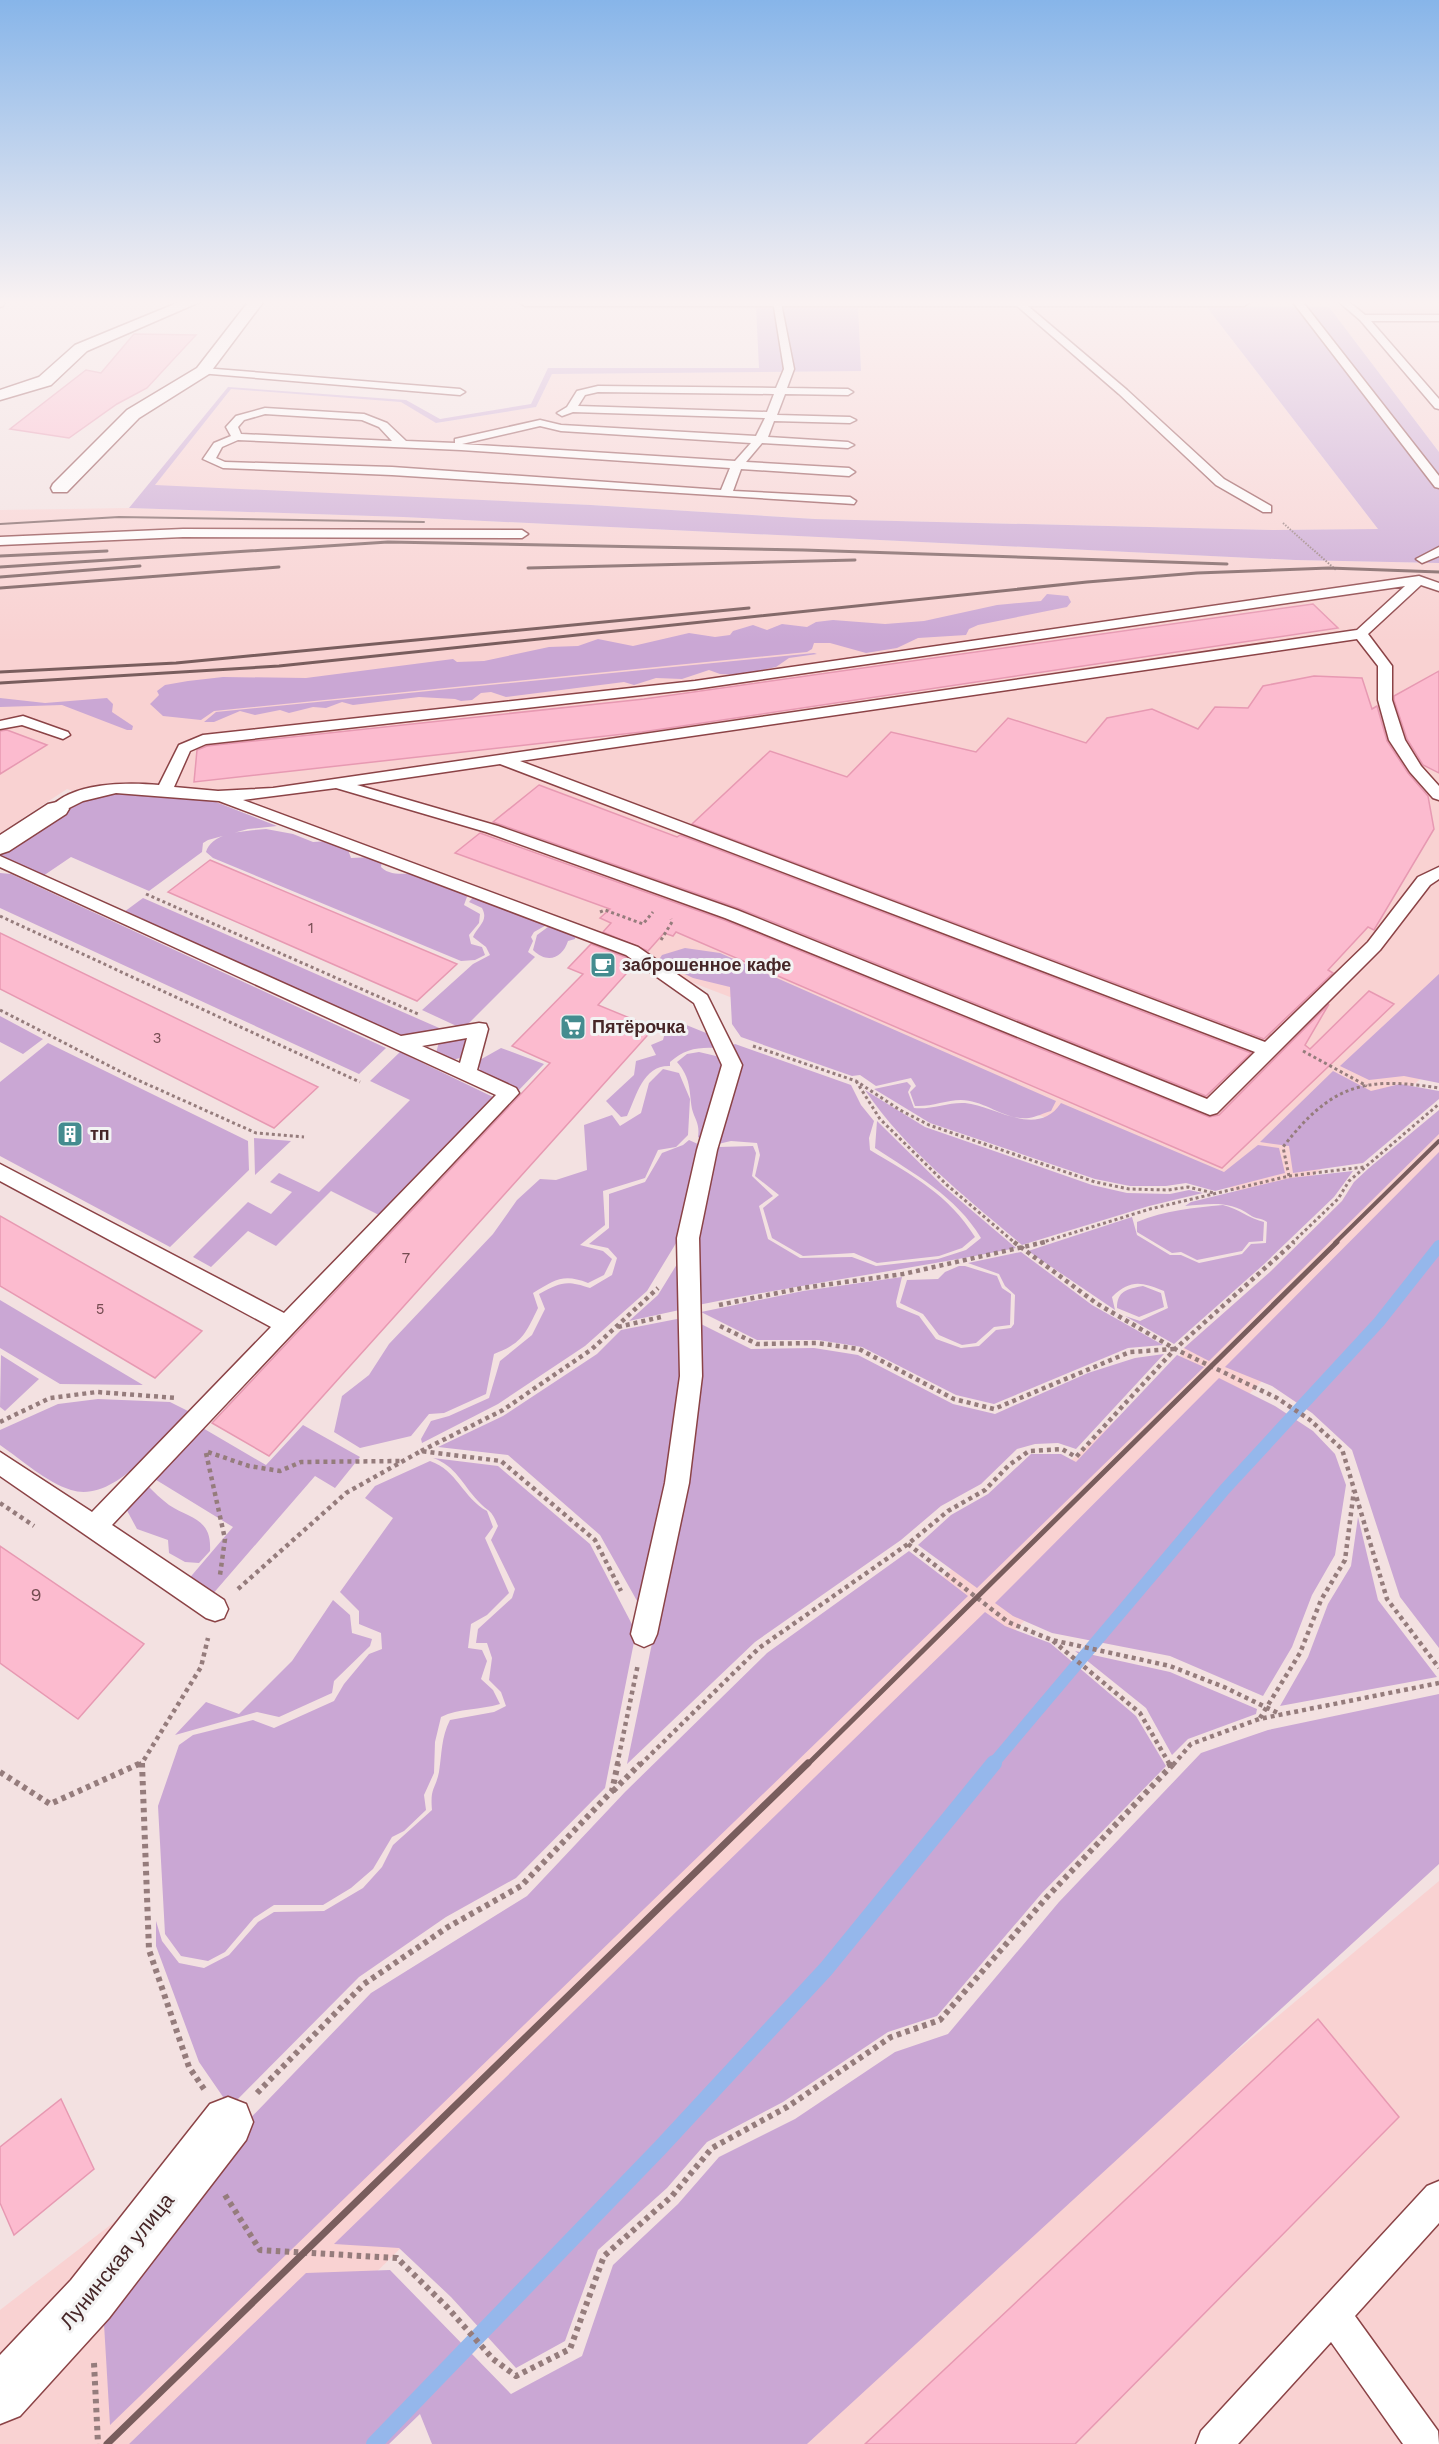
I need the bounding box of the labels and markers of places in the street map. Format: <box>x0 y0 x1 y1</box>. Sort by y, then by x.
cafe icon: заброшенное кафе <box>588 950 618 980</box>
place label: заброшенное кафе <box>622 954 791 975</box>
supermarket icon: Пятёрочка <box>558 1012 588 1042</box>
place label: Пятёрочка <box>592 1016 686 1037</box>
building icon: тп <box>55 1119 85 1149</box>
place label: тп <box>90 1123 110 1144</box>

